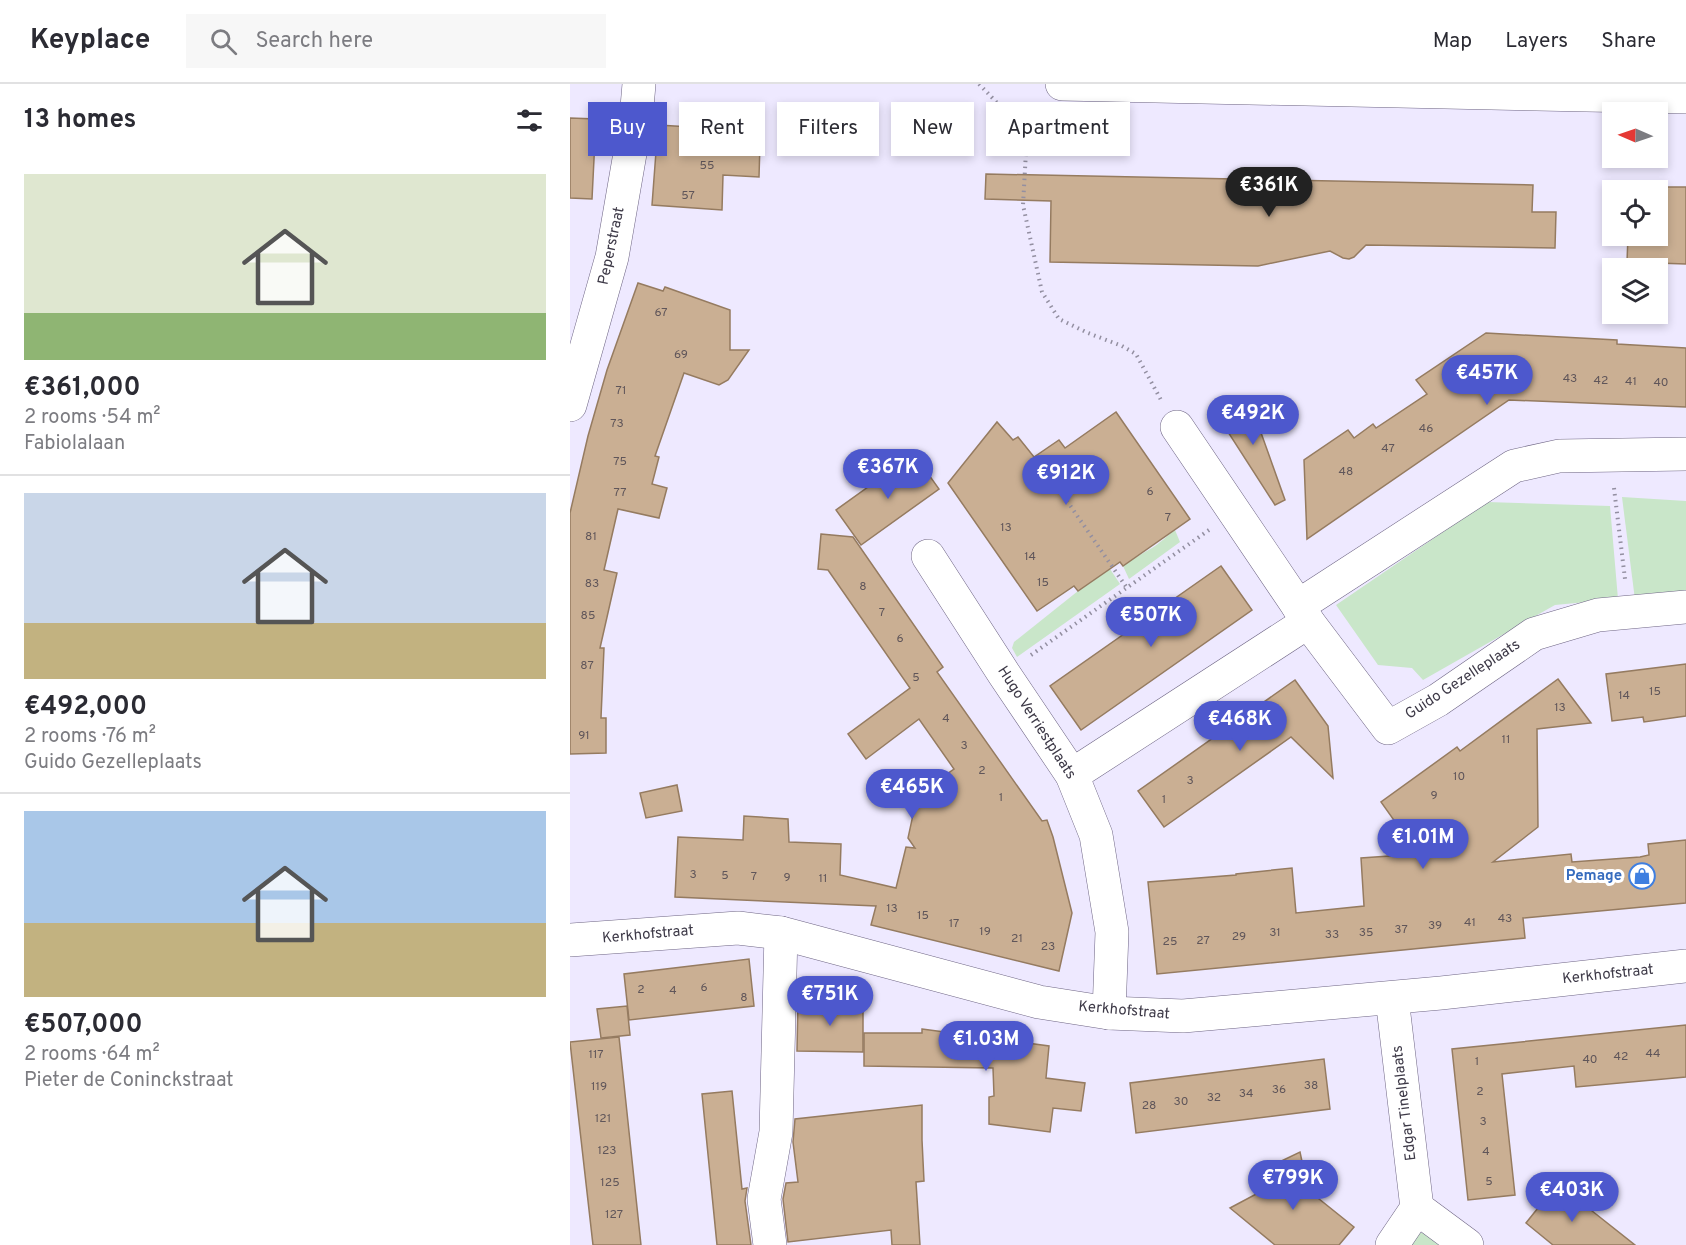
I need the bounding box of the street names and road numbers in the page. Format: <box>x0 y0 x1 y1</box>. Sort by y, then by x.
street label: Peperstraat <box>594 205 630 287</box>
street label: Guido Gezelleplaats <box>1402 636 1524 724</box>
street label: Hugo Verriestplaats <box>992 663 1080 783</box>
street label: Kerkhofstraat <box>601 922 695 948</box>
street label: Kerkhofstraat <box>1561 961 1655 989</box>
street label: Kerkhofstraat <box>1077 998 1171 1024</box>
street label: Edgar Tinelplaats <box>1388 1044 1422 1162</box>

